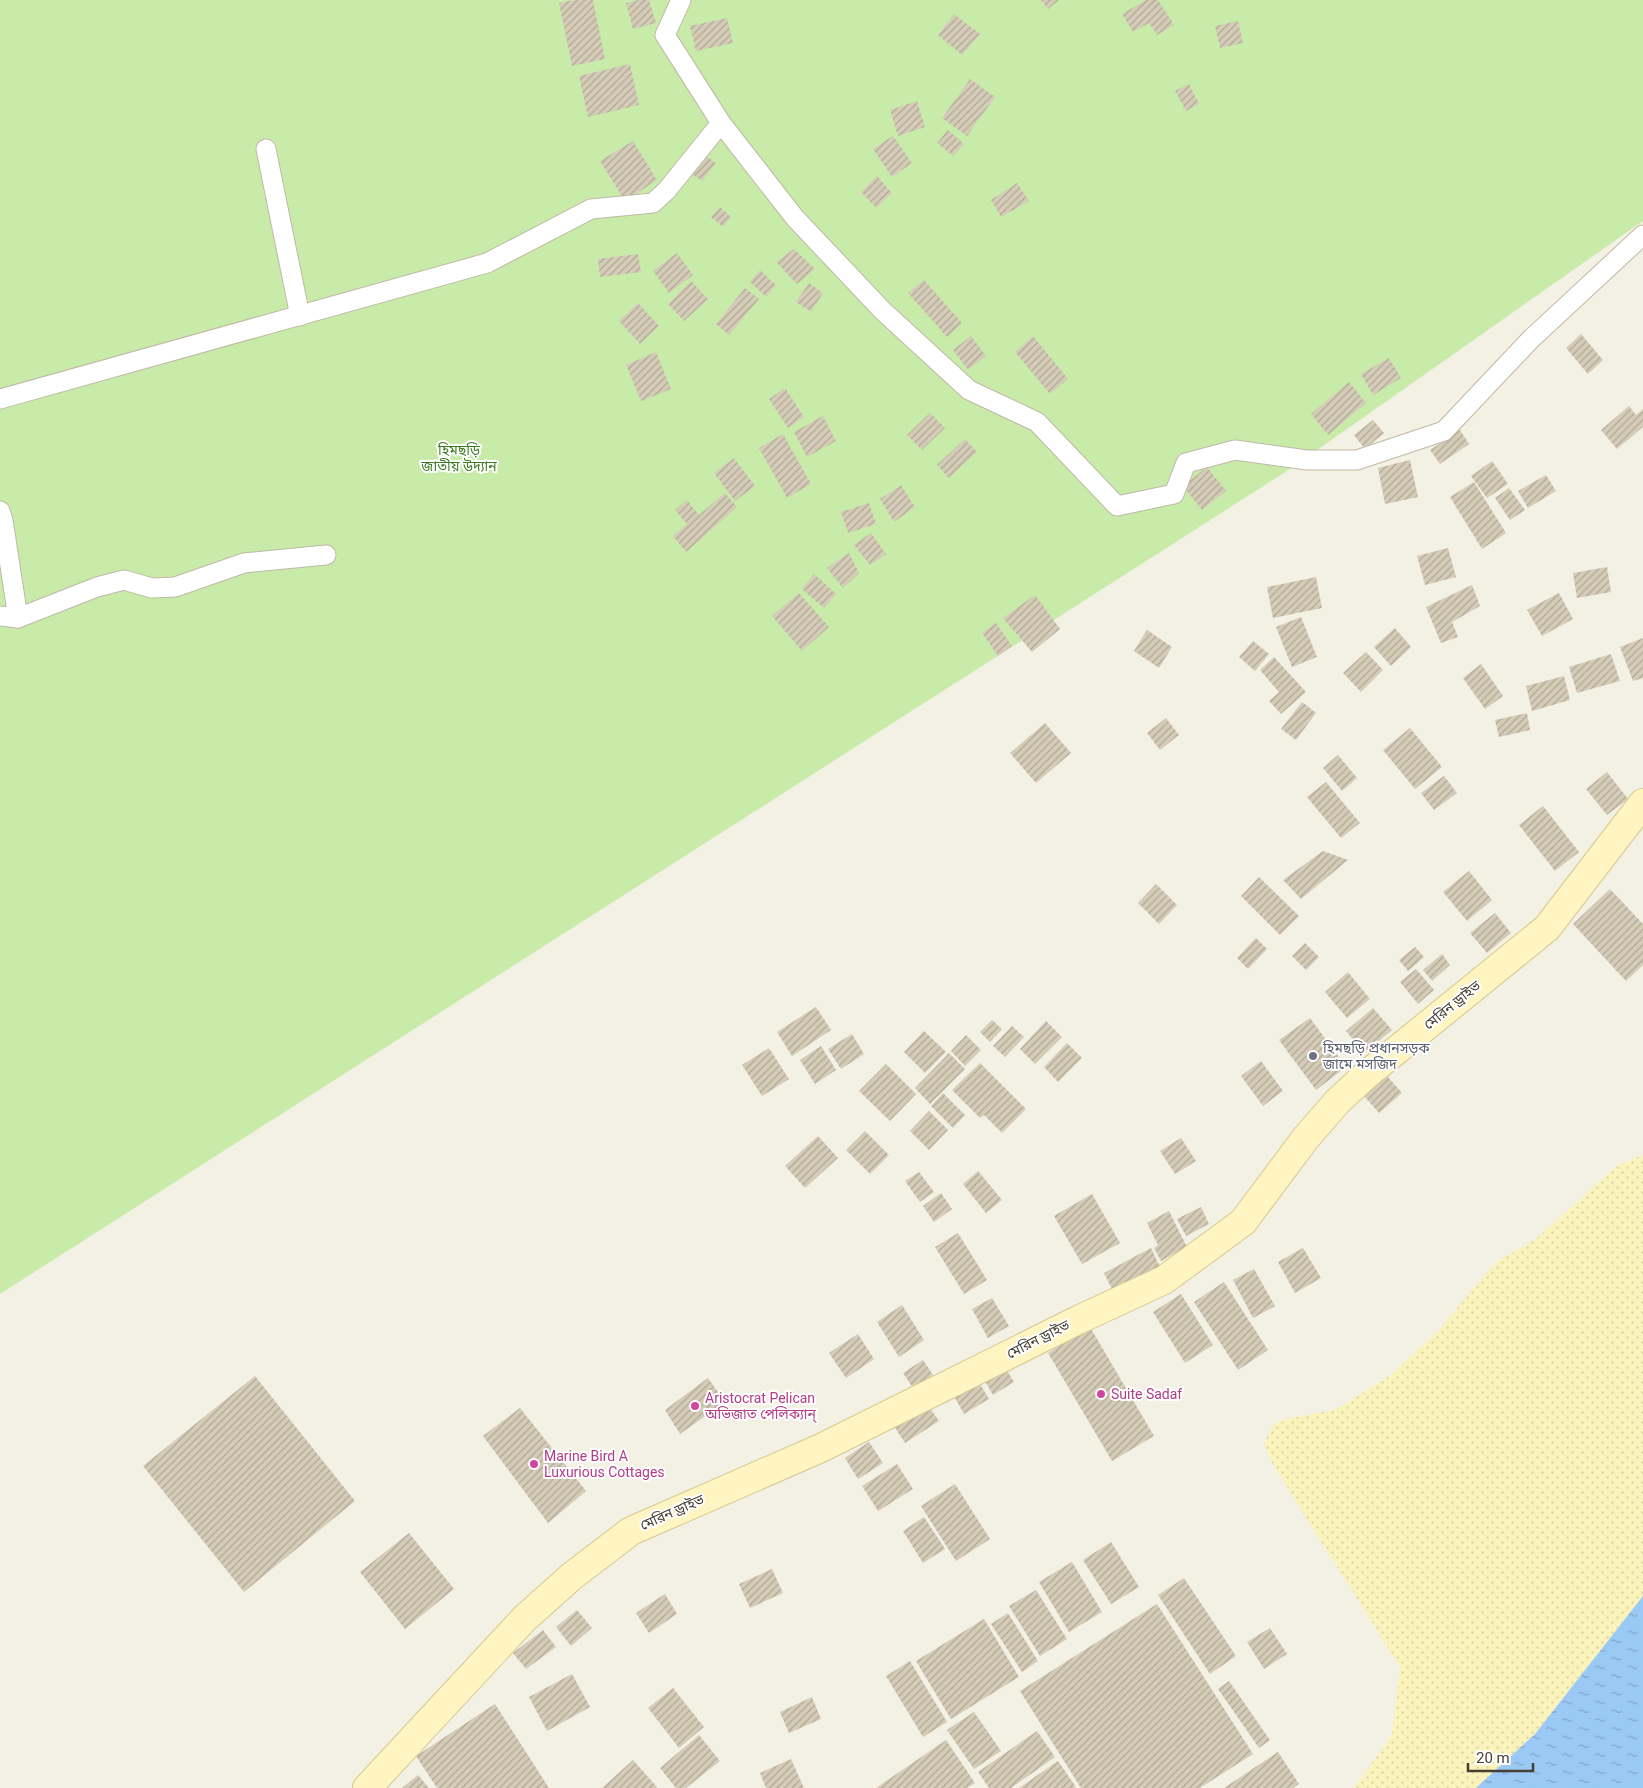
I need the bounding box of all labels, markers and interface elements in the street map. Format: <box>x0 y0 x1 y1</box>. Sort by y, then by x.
park label: হিমছড়ি জাতীয় উদ্যান <box>420 442 497 474</box>
street label: মেরিন ড্রাইভ <box>1420 977 1484 1033</box>
place label: হিমছড়ি প্রধানসড়ক জামে মসজিদ <box>1322 1040 1430 1072</box>
marker: হিমছড়ি প্রধানসড়ক জামে মসজিদ <box>1307 1050 1319 1062</box>
street label: মেরিন ড্রাইভ <box>1004 1316 1072 1362</box>
place label: Suite Sadaf <box>1111 1386 1182 1402</box>
marker: Suite Sadaf <box>1095 1388 1107 1400</box>
place label: Aristocrat Pelican অভিজাত পেলিক্যান্ <box>704 1390 818 1423</box>
marker: Aristocrat Pelican অভিজাত পেলিক্যান্ <box>689 1400 701 1412</box>
place label: Marine Bird A Luxurious Cottages <box>544 1448 665 1480</box>
marker: Marine Bird A Luxurious Cottages <box>528 1458 540 1470</box>
street label: মেরিন ড্রাইভ <box>638 1491 707 1534</box>
scale bar <box>1468 1740 1533 1772</box>
text: 20 m <box>1476 1749 1510 1767</box>

